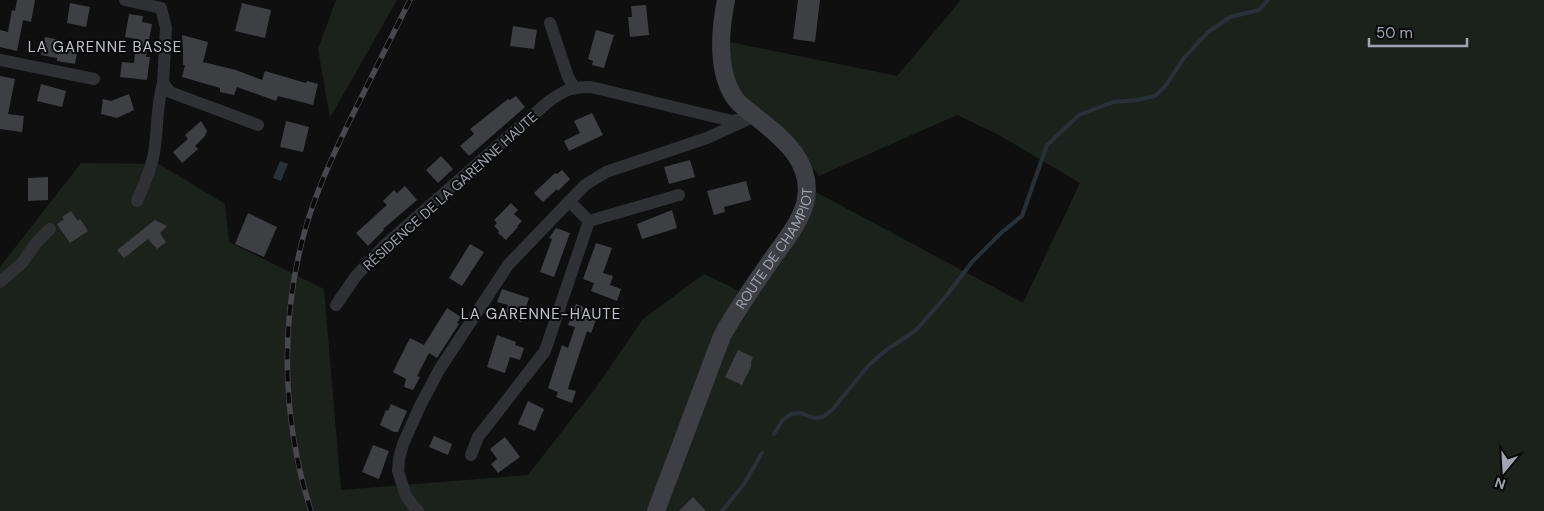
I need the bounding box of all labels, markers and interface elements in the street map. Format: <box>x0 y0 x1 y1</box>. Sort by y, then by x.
scale bar <box>1369 15 1466 47</box>
text: 50 m <box>1376 23 1413 43</box>
district label: LA GARENNE BASSE <box>28 37 182 57</box>
street label: RÉSIDENCE DE LA GARENNE HAUTE <box>359 108 541 274</box>
street label: ROUTE DE CHAMPIOT <box>732 187 816 312</box>
district label: LA GARENNE-HAUTE <box>461 304 621 324</box>
north arrow <box>1479 446 1529 496</box>
text: N <box>1492 473 1508 494</box>

